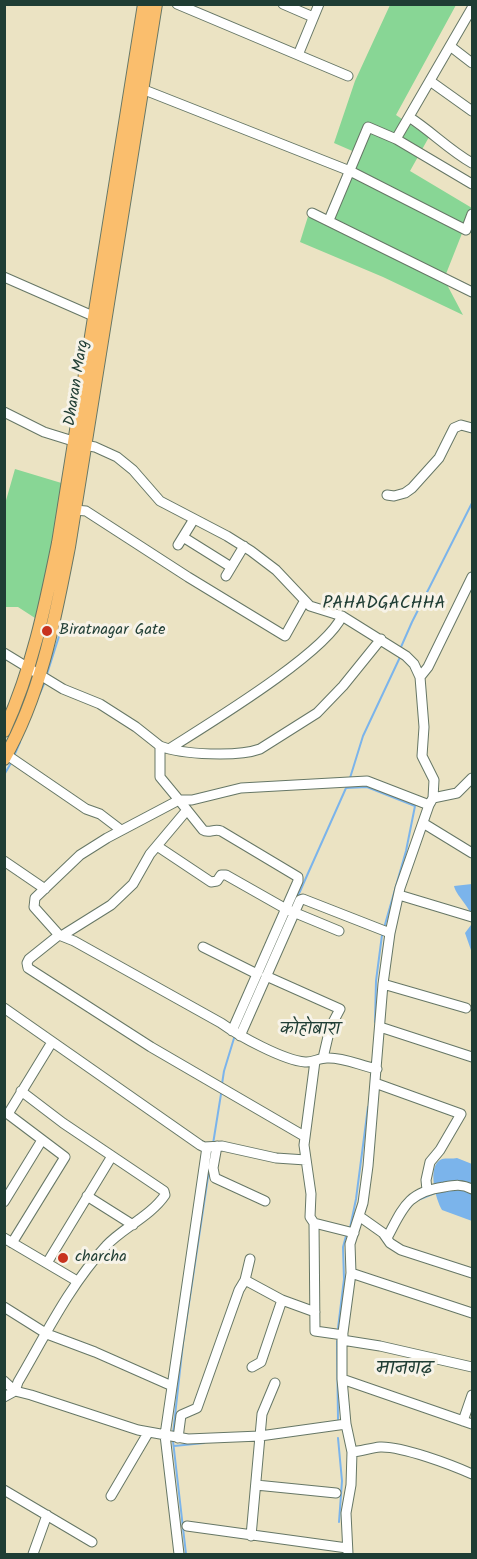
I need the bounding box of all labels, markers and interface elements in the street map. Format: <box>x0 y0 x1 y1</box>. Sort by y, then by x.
street label: Dharan Marg <box>62 338 94 428</box>
district label: PAHADGACHHA <box>314 594 454 616</box>
place label: Biratnagar Gate <box>59 621 166 641</box>
marker: Biratnagar Gate <box>40 624 54 638</box>
district label: कोहोबारा <box>280 1020 340 1042</box>
place label: charcha <box>75 1248 127 1268</box>
marker: charcha <box>56 1251 70 1265</box>
district label: मानगढ़ <box>376 1359 432 1383</box>

